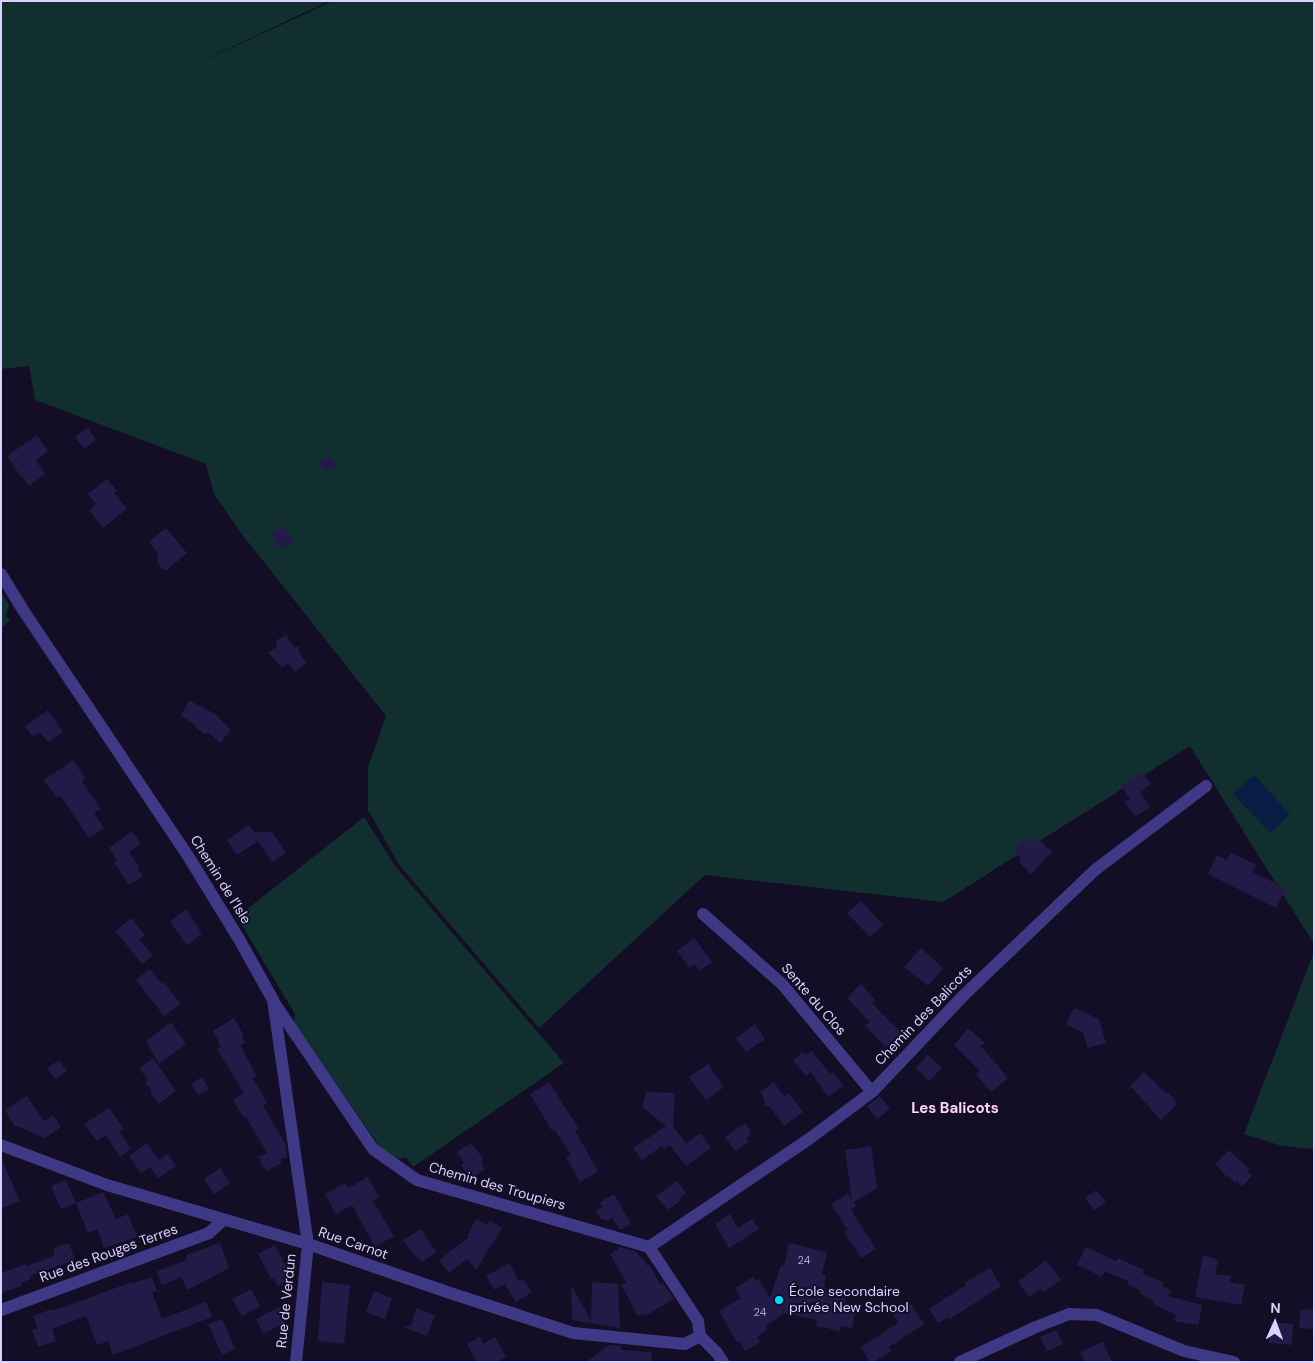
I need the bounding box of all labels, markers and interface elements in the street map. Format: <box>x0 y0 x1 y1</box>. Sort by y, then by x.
street label: Chemin de l’Isle <box>186 832 254 928</box>
street label: Sente du Clos <box>777 960 849 1040</box>
street label: Chemin des Balicots <box>872 963 976 1069</box>
district label: Les Balicots <box>911 1100 999 1118</box>
street label: Chemin des Troupiers <box>427 1159 567 1215</box>
street label: Rue des Rouges Terres <box>38 1221 180 1287</box>
street label: Rue Carnot <box>316 1224 390 1264</box>
street label: Rue de Verdun <box>274 1253 300 1349</box>
house number: 24 <box>798 1254 810 1268</box>
place label: École secondaire privée New School <box>789 1284 909 1316</box>
marker: École secondaire privée New School <box>773 1294 785 1306</box>
north arrow <box>1250 1298 1300 1348</box>
text: N <box>1270 1299 1281 1317</box>
house number: 24 <box>754 1306 766 1320</box>

